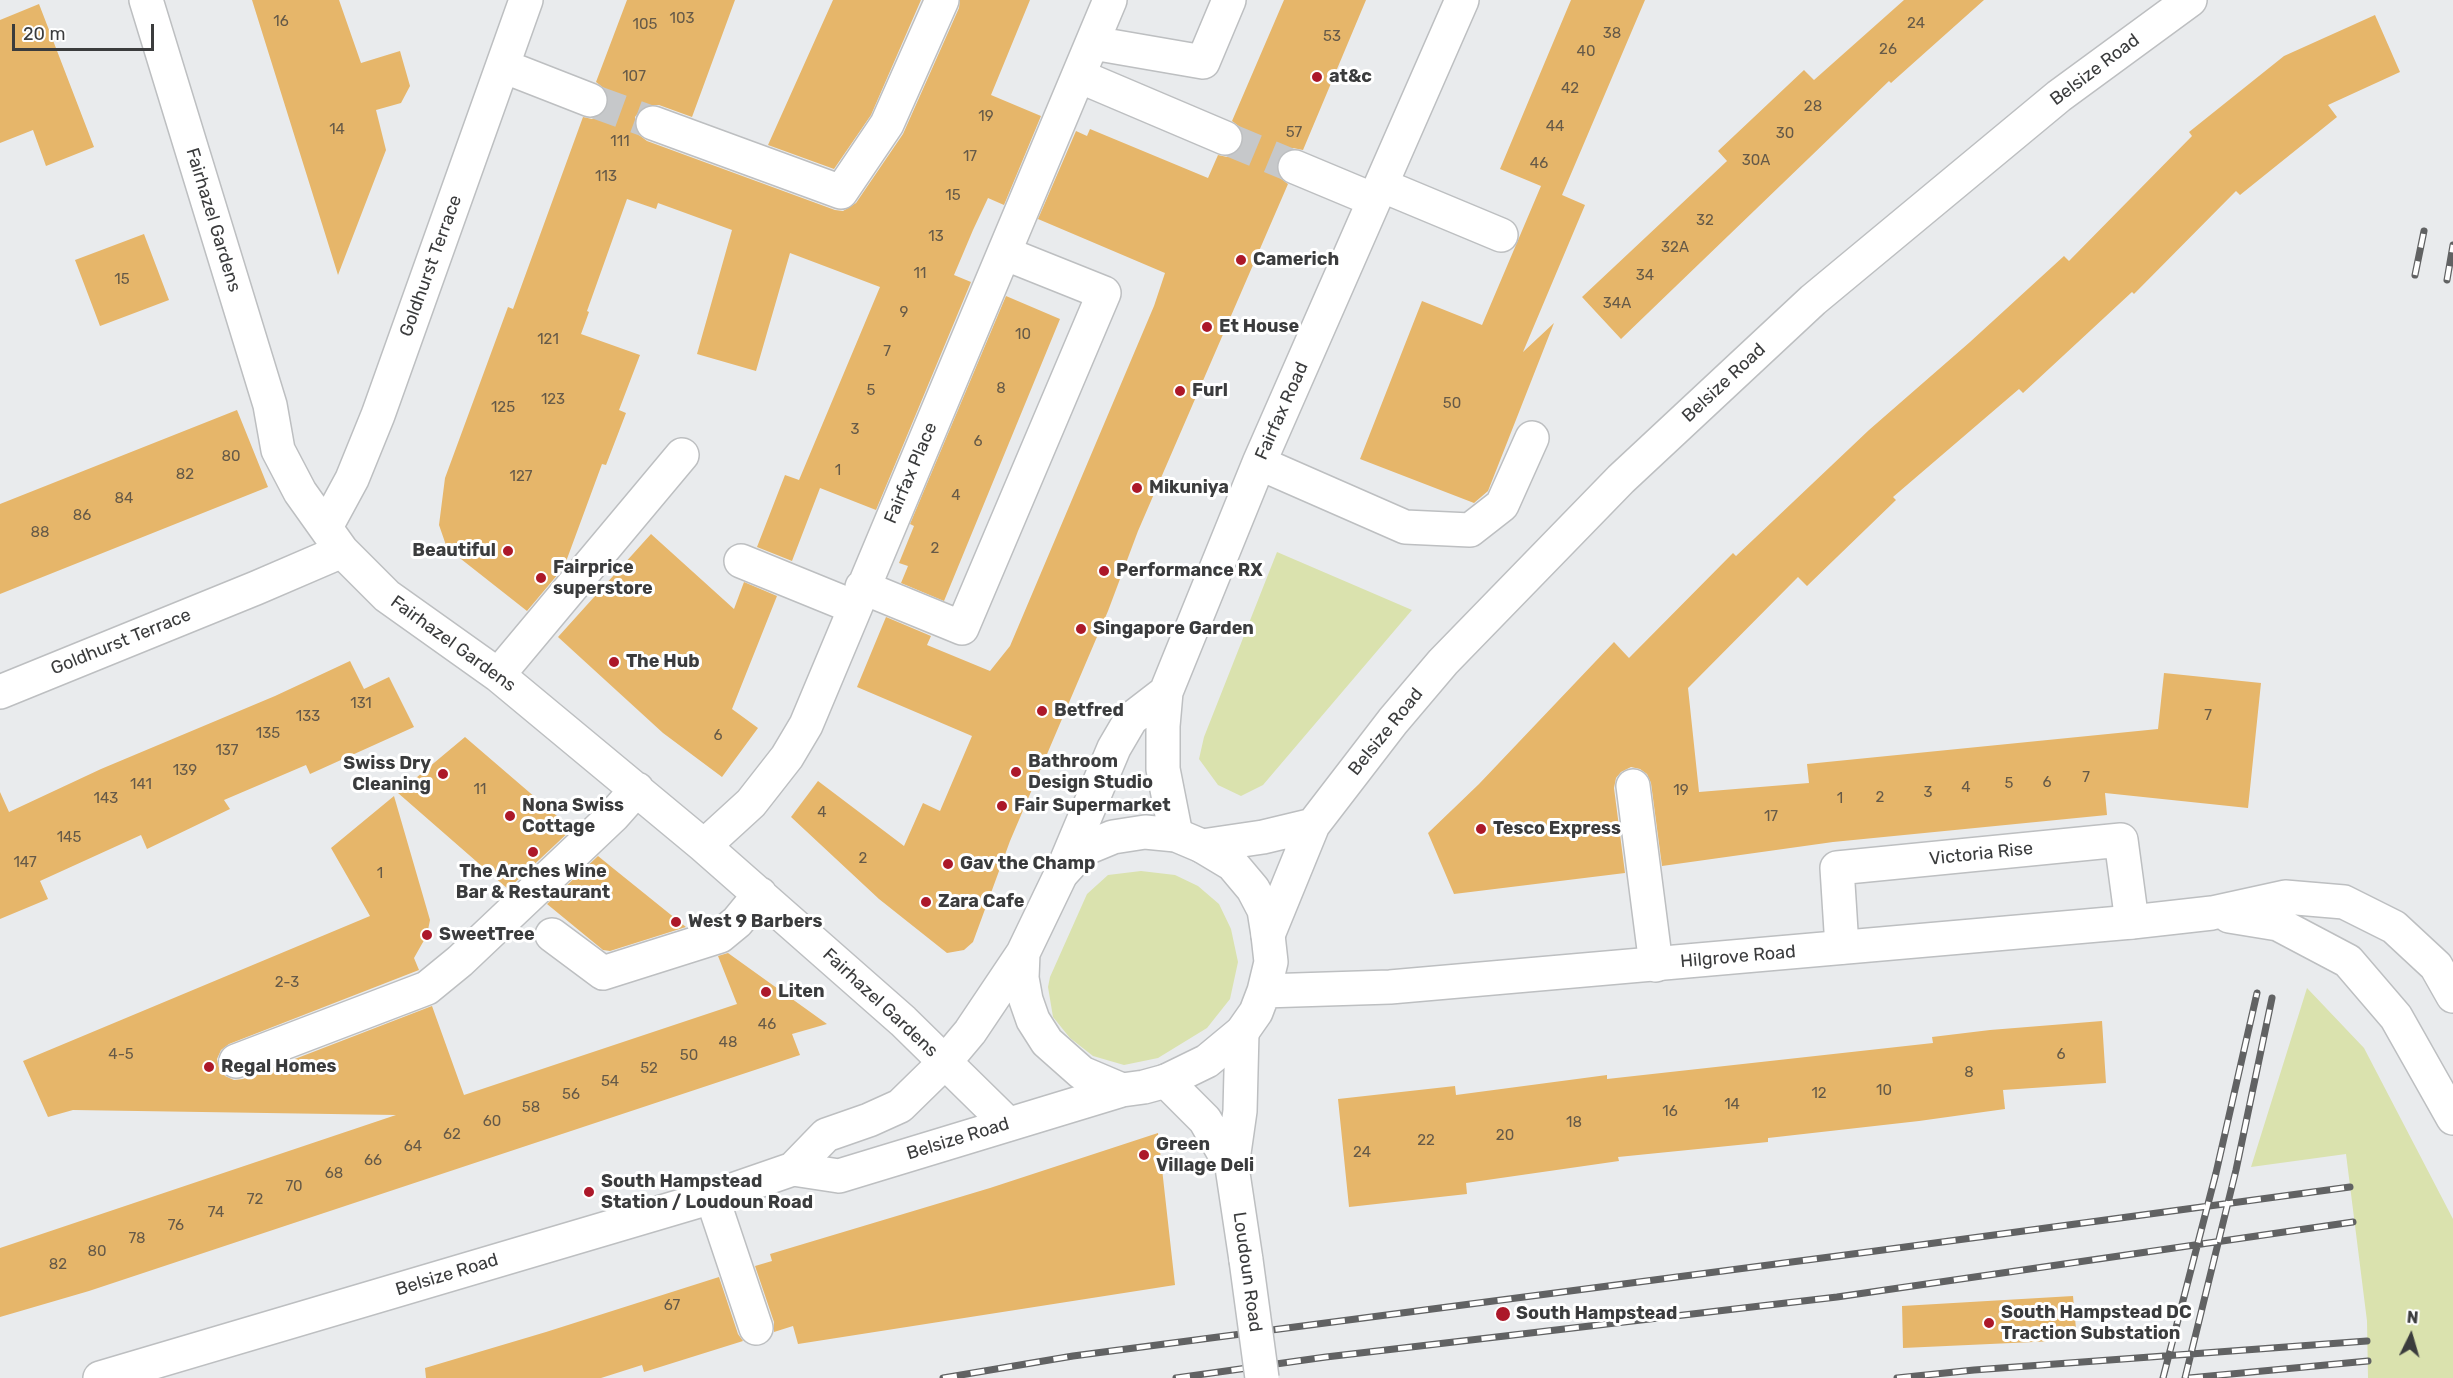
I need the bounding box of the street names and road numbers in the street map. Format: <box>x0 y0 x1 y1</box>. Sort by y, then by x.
street label: Belsize Road <box>2046 29 2144 111</box>
street label: Fairhazel Gardens <box>181 145 245 295</box>
street label: Goldhurst Terrace <box>395 192 467 340</box>
street label: Belsize Road <box>1678 339 1770 427</box>
street label: Fairfax Road <box>1251 359 1313 463</box>
street label: Fairfax Place <box>880 419 942 527</box>
street label: Fairhazel Gardens <box>386 591 520 697</box>
street label: Goldhurst Terrace <box>48 604 194 680</box>
street label: Belsize Road <box>1344 684 1428 780</box>
street label: Victoria Rise <box>1928 838 2034 870</box>
street label: Hilgrove Road <box>1679 941 1797 973</box>
street label: Fairhazel Gardens <box>818 944 942 1062</box>
street label: Belsize Road <box>904 1113 1012 1165</box>
street label: Loudoun Road <box>1228 1211 1266 1333</box>
street label: Belsize Road <box>393 1249 501 1301</box>

